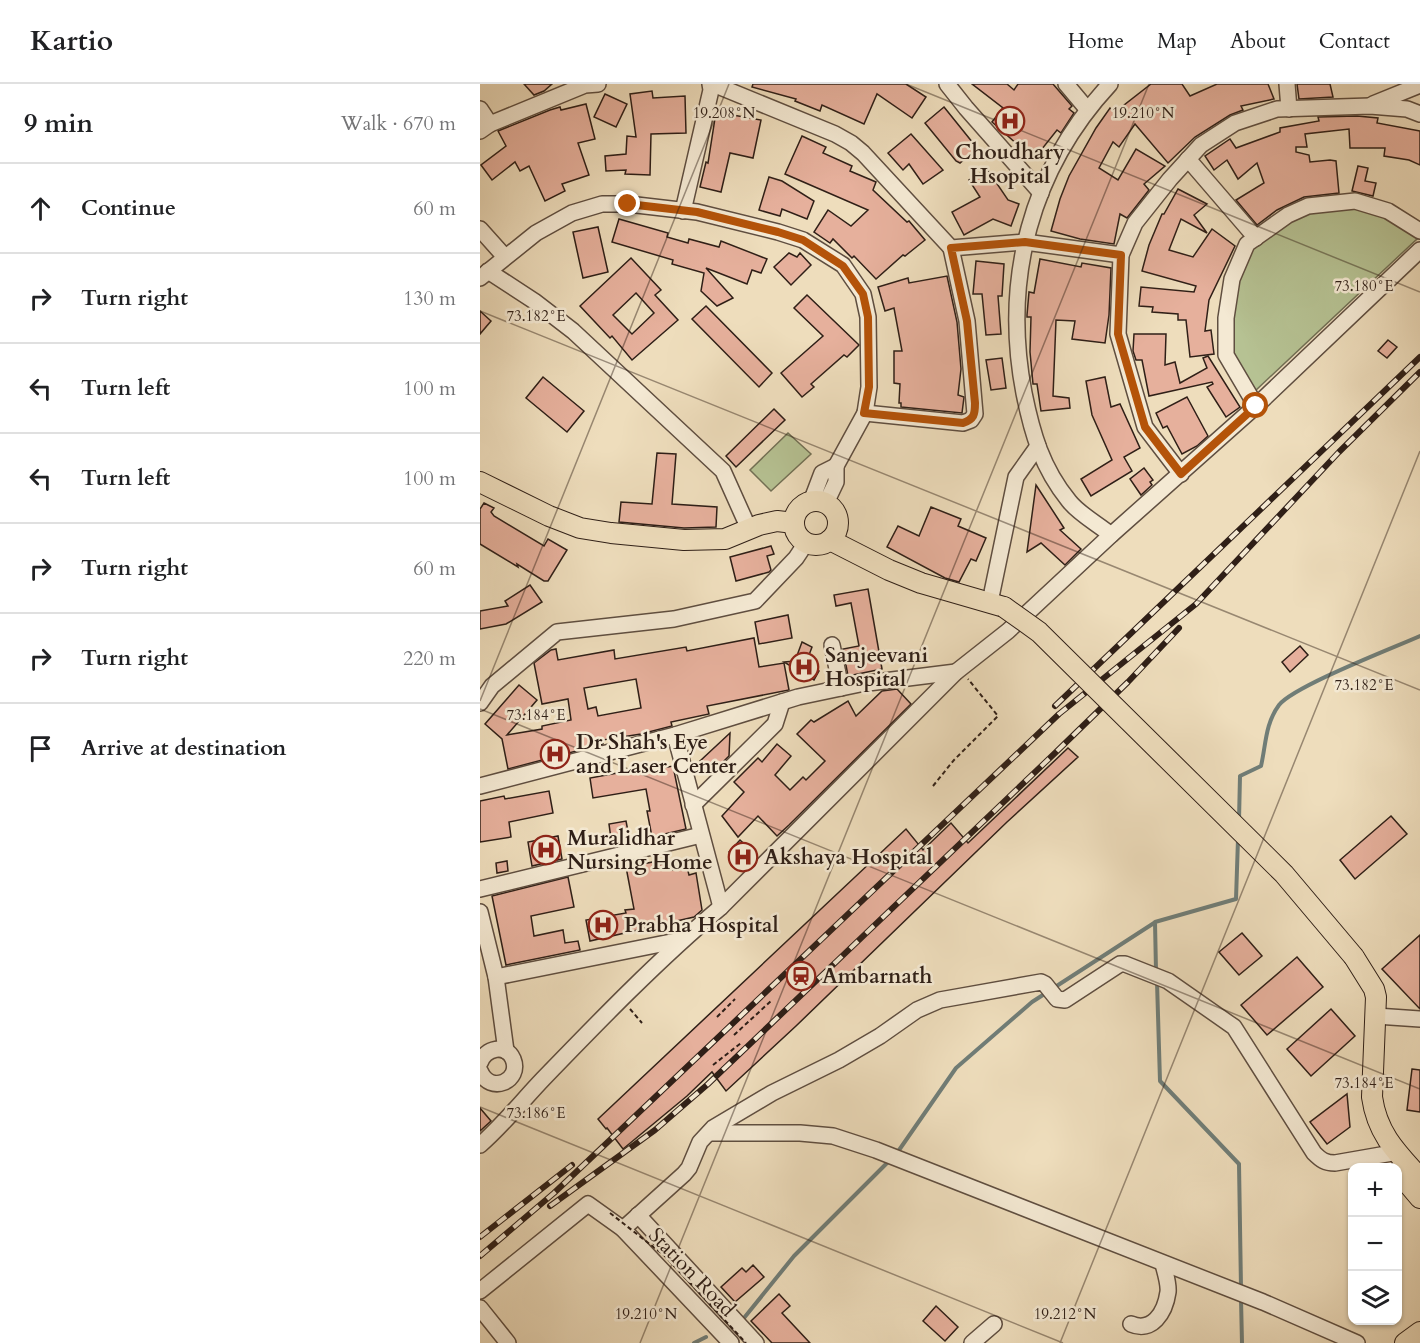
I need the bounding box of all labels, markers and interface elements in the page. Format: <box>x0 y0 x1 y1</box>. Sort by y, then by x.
text: Kartio <box>30 22 113 60</box>
text: Home <box>1068 27 1124 56</box>
text: Map <box>1157 27 1197 56</box>
text: About <box>1230 27 1286 56</box>
text: Contact <box>1319 27 1390 56</box>
text: 19.208°N <box>693 103 756 123</box>
text: 19.210°N <box>1112 103 1175 123</box>
hospital icon: Choudhary Hsopital <box>994 105 1026 137</box>
text: 9 min <box>24 106 93 141</box>
text: Walk · 670 m <box>341 110 456 137</box>
place label: Choudhary Hsopital <box>955 138 1065 191</box>
route end <box>614 190 640 216</box>
icon: ahead <box>24 192 57 225</box>
text: Continue <box>81 193 176 223</box>
text: 60 m <box>413 195 456 222</box>
text: 73.180°E <box>1334 276 1394 296</box>
icon: right <box>24 282 57 315</box>
text: Turn right <box>81 283 188 313</box>
text: 130 m <box>403 285 456 312</box>
text: 73.182°E <box>506 306 566 326</box>
icon: left <box>24 372 57 405</box>
text: Turn left <box>81 373 170 403</box>
text: 100 m <box>403 375 456 402</box>
route start <box>1242 392 1268 418</box>
icon: left <box>24 462 57 495</box>
text: Turn left <box>81 463 170 493</box>
text: 100 m <box>403 465 456 492</box>
icon: right <box>24 552 57 585</box>
text: Turn right <box>81 553 188 583</box>
text: 60 m <box>413 555 456 582</box>
place label: Sanjeevani Hospital <box>825 641 928 694</box>
icon: right <box>24 642 57 675</box>
text: Turn right <box>81 643 188 673</box>
text: 220 m <box>403 645 456 672</box>
hospital icon: Sanjeevani Hospital <box>788 651 820 683</box>
text: 73.182°E <box>1334 675 1394 695</box>
text: 73.184°E <box>506 705 566 725</box>
place label: Dr Shah's Eye and Laser Center <box>576 728 737 781</box>
icon: arrive <box>24 732 57 765</box>
text: Arrive at destination <box>81 733 286 763</box>
hospital icon: Dr Shah's Eye and Laser Center <box>539 738 571 770</box>
place label: Muralidhar Nursing Home <box>567 824 713 877</box>
hospital icon: Muralidhar Nursing Home <box>530 834 562 866</box>
hospital icon: Akshaya Hospital <box>727 841 759 873</box>
place label: Akshaya Hospital <box>764 843 933 872</box>
hospital icon: Prabha Hospital <box>587 909 619 941</box>
place label: Prabha Hospital <box>624 911 779 940</box>
station icon: Ambarnath <box>785 960 817 992</box>
place label: Ambarnath <box>822 962 932 991</box>
text: 73.184°E <box>1334 1073 1394 1093</box>
text: 73.186°E <box>506 1103 566 1123</box>
map controls <box>1348 1163 1402 1325</box>
button: + <box>1348 1163 1402 1217</box>
button: − <box>1348 1217 1402 1271</box>
street label: Station Road <box>642 1221 742 1323</box>
button: layers <box>1348 1271 1402 1325</box>
text: 19.210°N <box>615 1304 678 1324</box>
text: 19.212°N <box>1034 1304 1097 1324</box>

